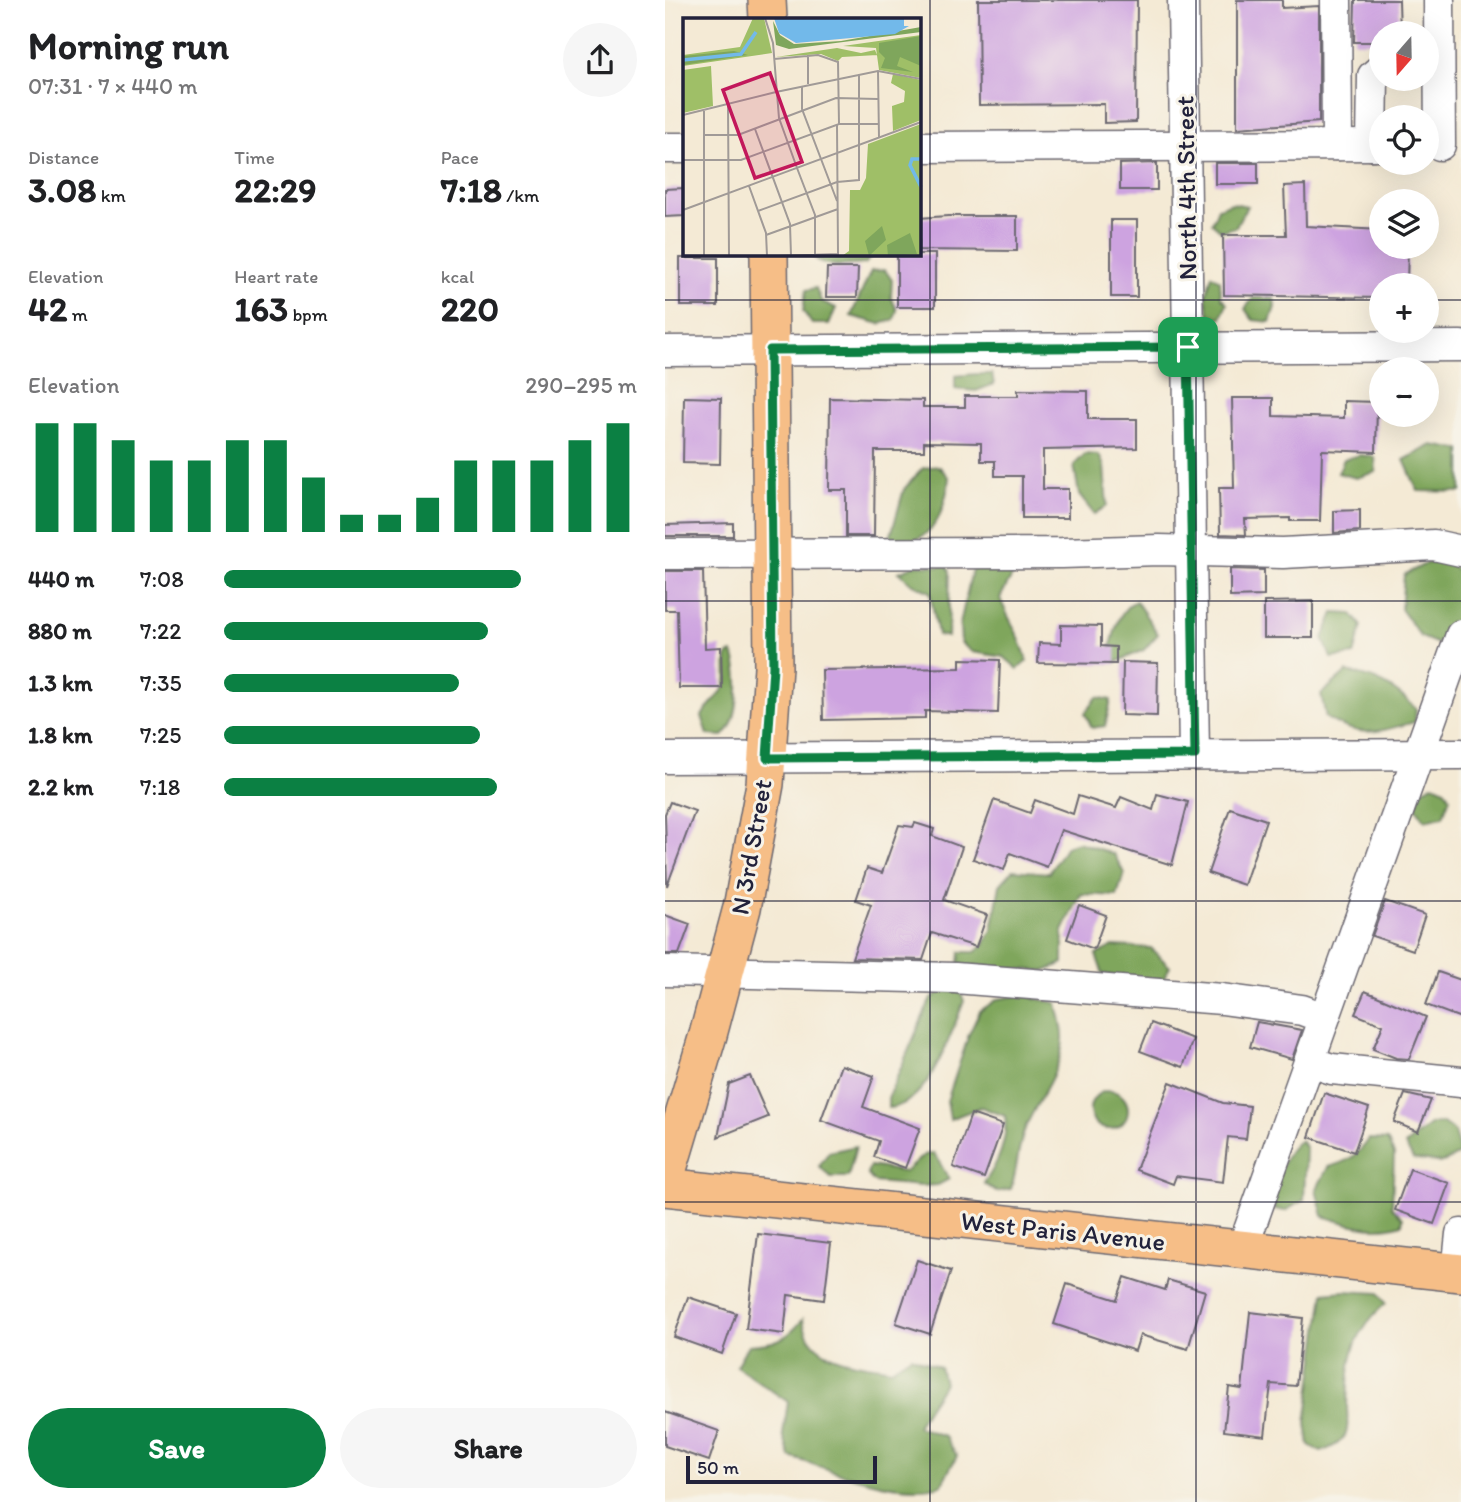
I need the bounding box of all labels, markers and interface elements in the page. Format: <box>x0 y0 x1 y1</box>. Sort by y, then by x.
inset map <box>683 18 921 256</box>
north arrow <box>1369 21 1439 91</box>
map controls <box>1369 21 1439 427</box>
text: Morning run <box>28 23 229 69</box>
button: share <box>563 23 637 97</box>
text: 07:31 · 7 × 440 m <box>28 72 198 100</box>
street label: North 4th Street <box>1168 95 1204 280</box>
button: locate <box>1369 105 1439 175</box>
text: Distance <box>28 146 99 169</box>
text: Time <box>234 146 275 169</box>
text: Pace <box>441 146 479 169</box>
text: 3.08 <box>28 169 96 211</box>
text: 22:29 <box>234 169 316 211</box>
text: 7:18 <box>441 169 502 211</box>
text: km <box>96 184 126 207</box>
text: /km <box>502 184 539 207</box>
button: layers <box>1369 189 1439 259</box>
text: Elevation <box>28 265 104 288</box>
text: Heart rate <box>234 265 318 288</box>
text: kcal <box>441 265 474 288</box>
button: + <box>1369 273 1439 343</box>
text: 42 <box>28 288 67 330</box>
text: 163 <box>234 288 288 330</box>
text: 220 <box>441 288 499 330</box>
text: m <box>67 303 88 326</box>
text: bpm <box>288 303 328 326</box>
pin <box>1158 317 1218 377</box>
icon: arrive <box>1169 328 1207 366</box>
button: − <box>1369 357 1439 427</box>
text: Elevation <box>28 371 119 399</box>
text: 290–295 m <box>525 371 637 399</box>
text: 440 m <box>28 565 94 593</box>
text: 7:08 <box>140 565 184 593</box>
text: 880 m <box>28 617 92 645</box>
text: 7:22 <box>140 617 181 645</box>
text: 1.3 km <box>28 669 92 697</box>
text: 7:35 <box>140 669 182 697</box>
text: 1.8 km <box>28 721 93 749</box>
text: 7:25 <box>140 721 181 749</box>
text: 2.2 km <box>28 773 93 801</box>
text: 7:18 <box>140 773 180 801</box>
street label: N 3rd Street <box>723 777 779 917</box>
street label: West Paris Avenue <box>959 1204 1167 1258</box>
button: Save <box>28 1408 326 1488</box>
button: Share <box>340 1408 637 1488</box>
scale bar <box>686 1453 877 1485</box>
text: 50 m <box>697 1456 739 1479</box>

